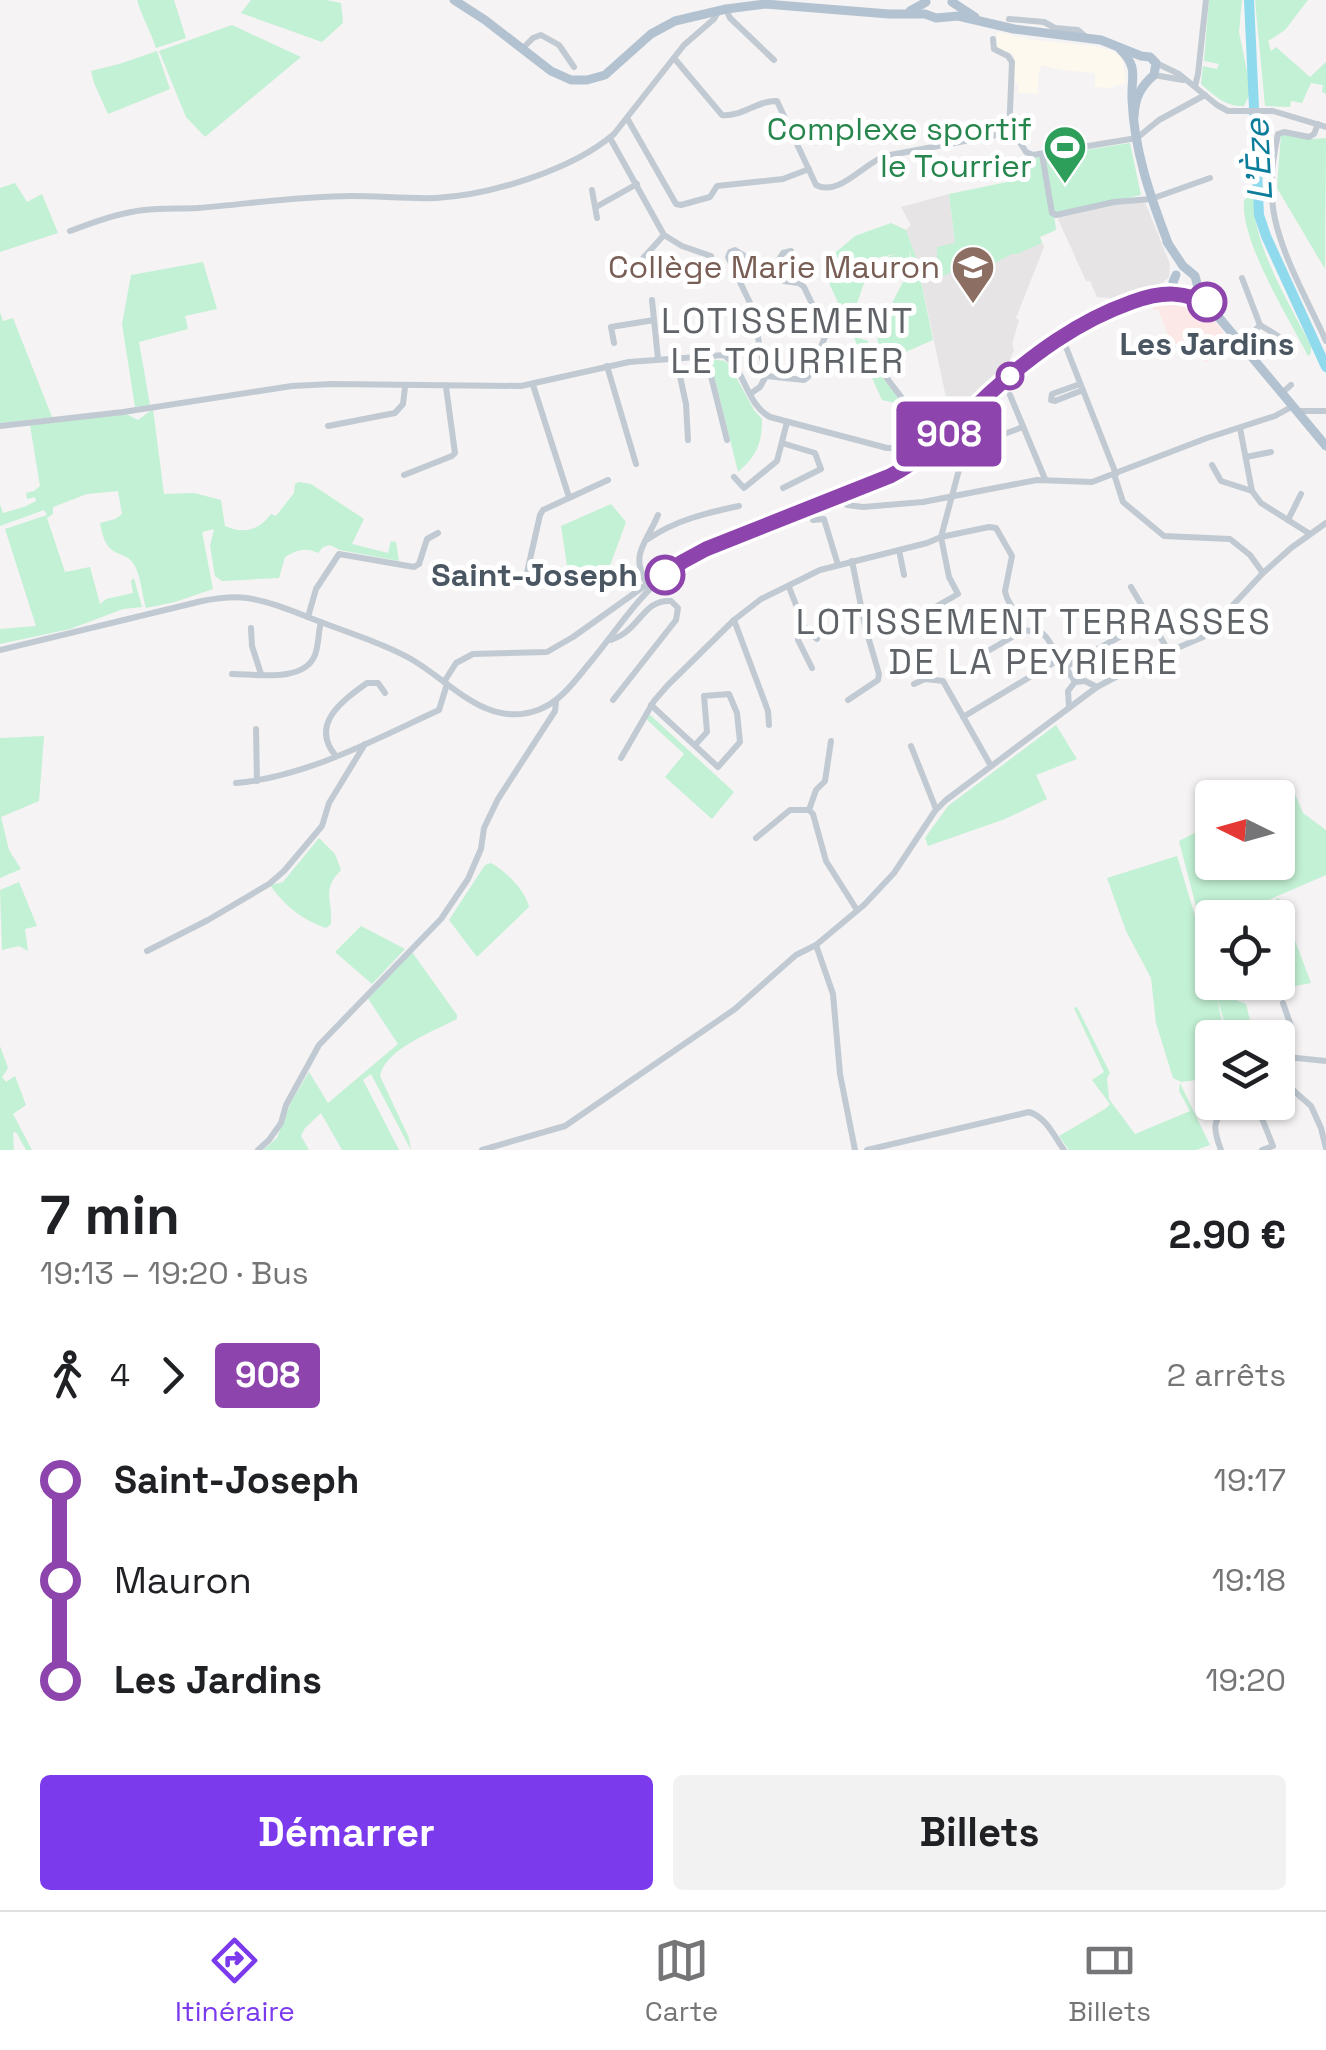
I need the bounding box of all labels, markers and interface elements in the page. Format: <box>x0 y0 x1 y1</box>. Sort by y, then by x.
place label: Complexe sportif le Tourrier <box>767 109 1032 186</box>
water label: L'Èze <box>1234 117 1282 202</box>
sports icon: Complexe sportif le Tourrier <box>1042 124 1088 185</box>
school or university icon: Collège Marie Mauron <box>950 244 996 305</box>
place label: Collège Marie Mauron <box>608 247 940 287</box>
marker: Les Jardins <box>1188 283 1226 321</box>
district label: LOTISSEMENT LE TOURRIER <box>661 299 915 383</box>
place label: Les Jardins <box>1119 324 1295 364</box>
unlabelled marker <box>997 363 1023 389</box>
line badge: 908 <box>892 402 1006 466</box>
text: 908 <box>916 412 982 456</box>
place label: Saint-Joseph <box>431 555 638 595</box>
marker: Saint-Joseph <box>646 556 684 594</box>
district label: LOTISSEMENT TERRASSES DE LA PEYRIERE <box>796 600 1272 684</box>
north arrow <box>1195 780 1295 880</box>
map controls <box>1195 780 1295 1120</box>
button: locate <box>1195 900 1295 1000</box>
button: layers <box>1195 1020 1295 1120</box>
text: 7 min <box>40 1180 180 1250</box>
text: 2.90 € <box>1169 1211 1286 1259</box>
text: 19:13 – 19:20 · Bus <box>40 1253 309 1293</box>
icon: walk <box>40 1348 95 1403</box>
icon: forward <box>145 1348 200 1403</box>
text: 908 <box>235 1353 300 1397</box>
text: 4 <box>110 1355 130 1395</box>
text: 2 arrêts <box>1167 1355 1286 1395</box>
text: Saint-Joseph <box>114 1456 359 1504</box>
text: 19:17 <box>1214 1460 1286 1500</box>
text: Mauron <box>114 1556 252 1604</box>
text: 19:18 <box>1212 1560 1286 1600</box>
text: Les Jardins <box>114 1656 322 1704</box>
text: 19:20 <box>1205 1660 1286 1700</box>
button: Démarrer <box>40 1775 653 1890</box>
button: Billets <box>673 1775 1286 1890</box>
tab: Itinéraire <box>175 1933 295 2029</box>
tab: Carte <box>645 1933 718 2029</box>
tab: Billets <box>1068 1933 1151 2029</box>

